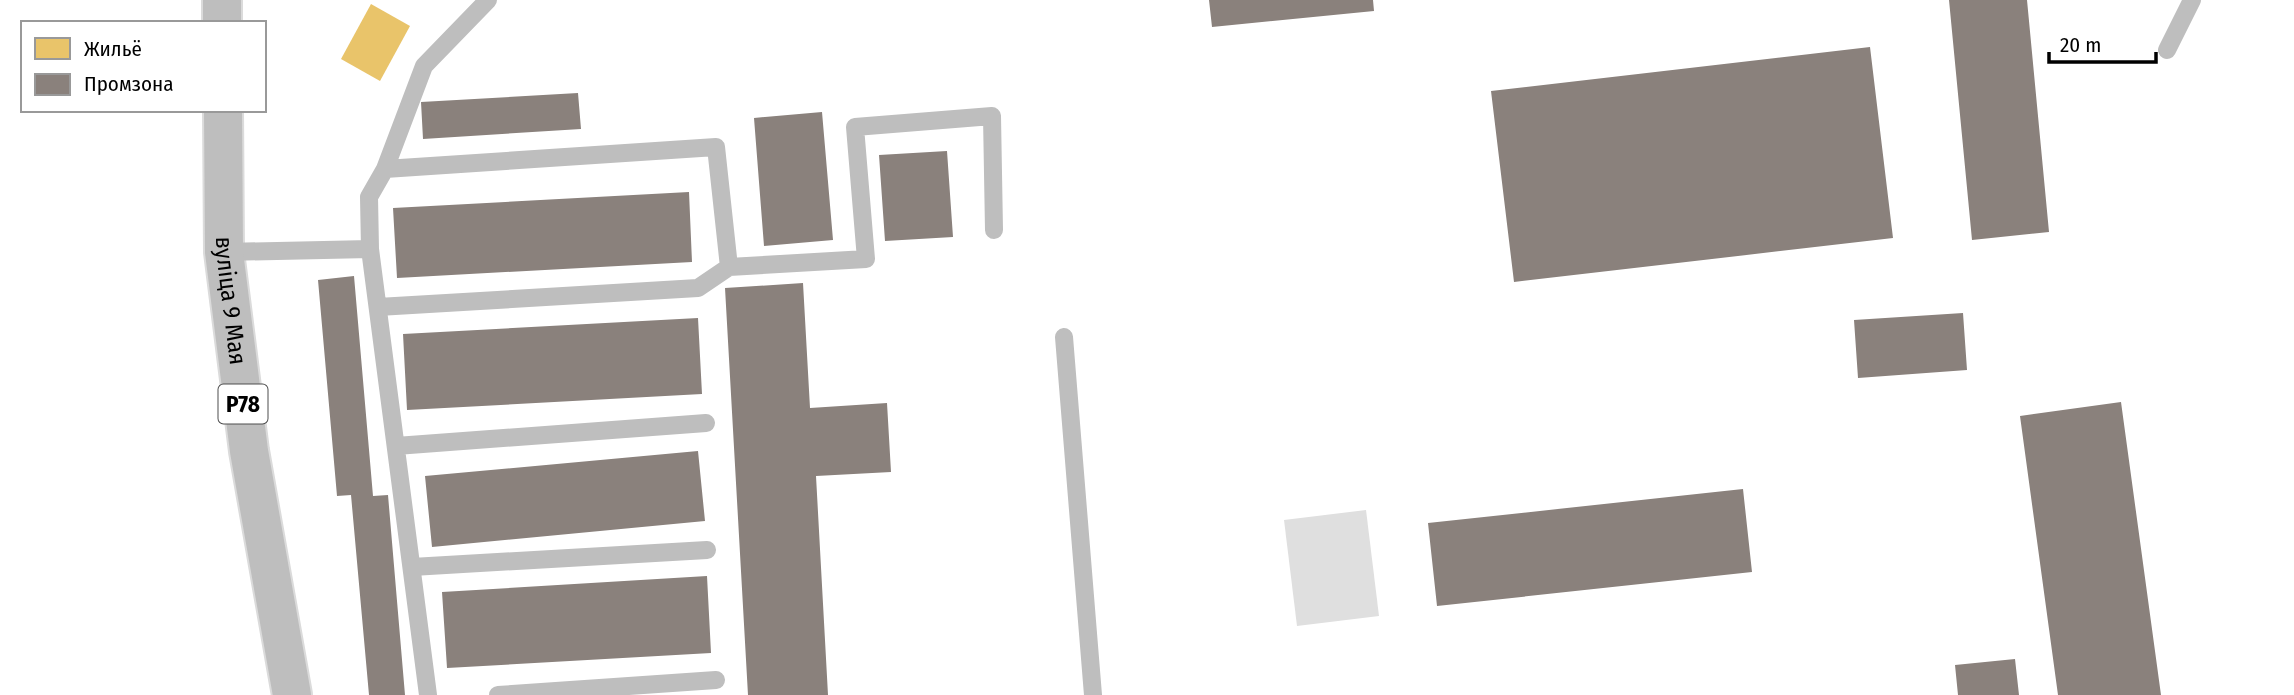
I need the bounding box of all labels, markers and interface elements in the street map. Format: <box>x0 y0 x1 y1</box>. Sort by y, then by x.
legend <box>21 21 266 112</box>
scale bar <box>2049 21 2156 65</box>
text: 20 m <box>2060 32 2101 58</box>
text: Жильё <box>84 36 142 62</box>
text: Промзона <box>84 71 173 97</box>
street label: вуліца 9 Мая <box>210 237 252 366</box>
road number: Р78 <box>218 384 268 424</box>

